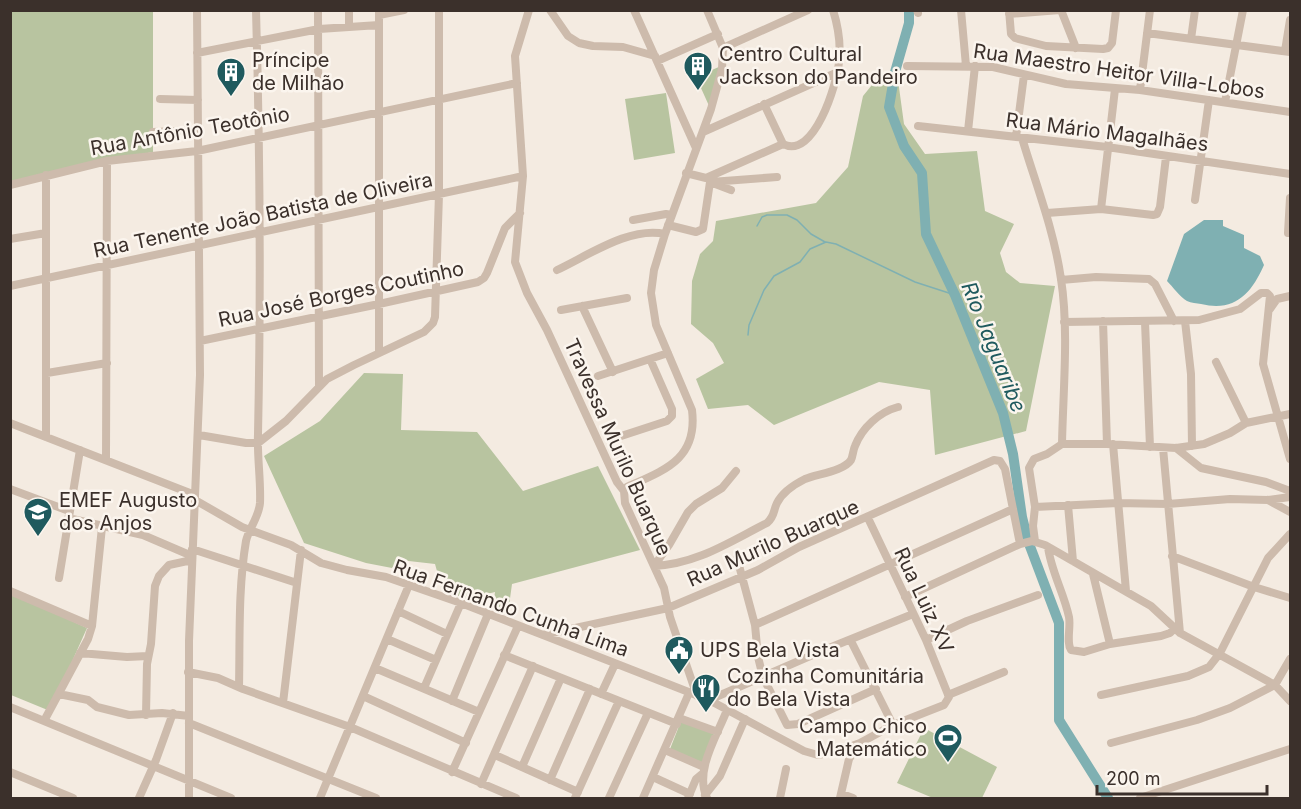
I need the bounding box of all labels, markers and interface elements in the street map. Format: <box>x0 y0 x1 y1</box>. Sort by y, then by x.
street label: Rua Maestro Heitor Villa-Lobos <box>972 39 1266 103</box>
place label: Centro Cultural Jackson do Pandeiro <box>719 42 918 89</box>
place label: Príncipe de Milhão <box>252 48 344 95</box>
building icon: Centro Cultural Jackson do Pandeiro <box>682 50 714 92</box>
building icon: Príncipe de Milhão <box>215 56 247 98</box>
street label: Rua Antônio Teotônio <box>89 102 291 160</box>
street label: Rua Mário Magalhães <box>1004 108 1210 156</box>
street label: Rua Tenente João Batista de Oliveira <box>91 167 435 263</box>
street label: Rua José Borges Coutinho <box>216 256 466 332</box>
water label: Rio Jaguaribe <box>956 278 1032 416</box>
street label: Travessa Murilo Buarque <box>559 335 677 559</box>
place label: EMEF Augusto dos Anjos <box>59 488 197 535</box>
street label: Rua Murilo Buarque <box>683 494 863 592</box>
school or university icon: EMEF Augusto dos Anjos <box>22 496 54 538</box>
street label: Rua Luiz XV <box>889 543 959 657</box>
street label: Rua Fernando Cunha Lima <box>390 554 632 662</box>
public building icon: UPS Bela Vista <box>663 634 695 676</box>
place label: UPS Bela Vista <box>700 638 840 662</box>
place label: Cozinha Comunitária do Bela Vista <box>727 664 924 711</box>
restaurant icon: Cozinha Comunitária do Bela Vista <box>690 672 722 714</box>
place label: Campo Chico Matemático <box>799 714 927 761</box>
sports icon: Campo Chico Matemático <box>932 722 964 764</box>
scale bar <box>1097 758 1266 796</box>
text: 200 m <box>1106 768 1161 789</box>

